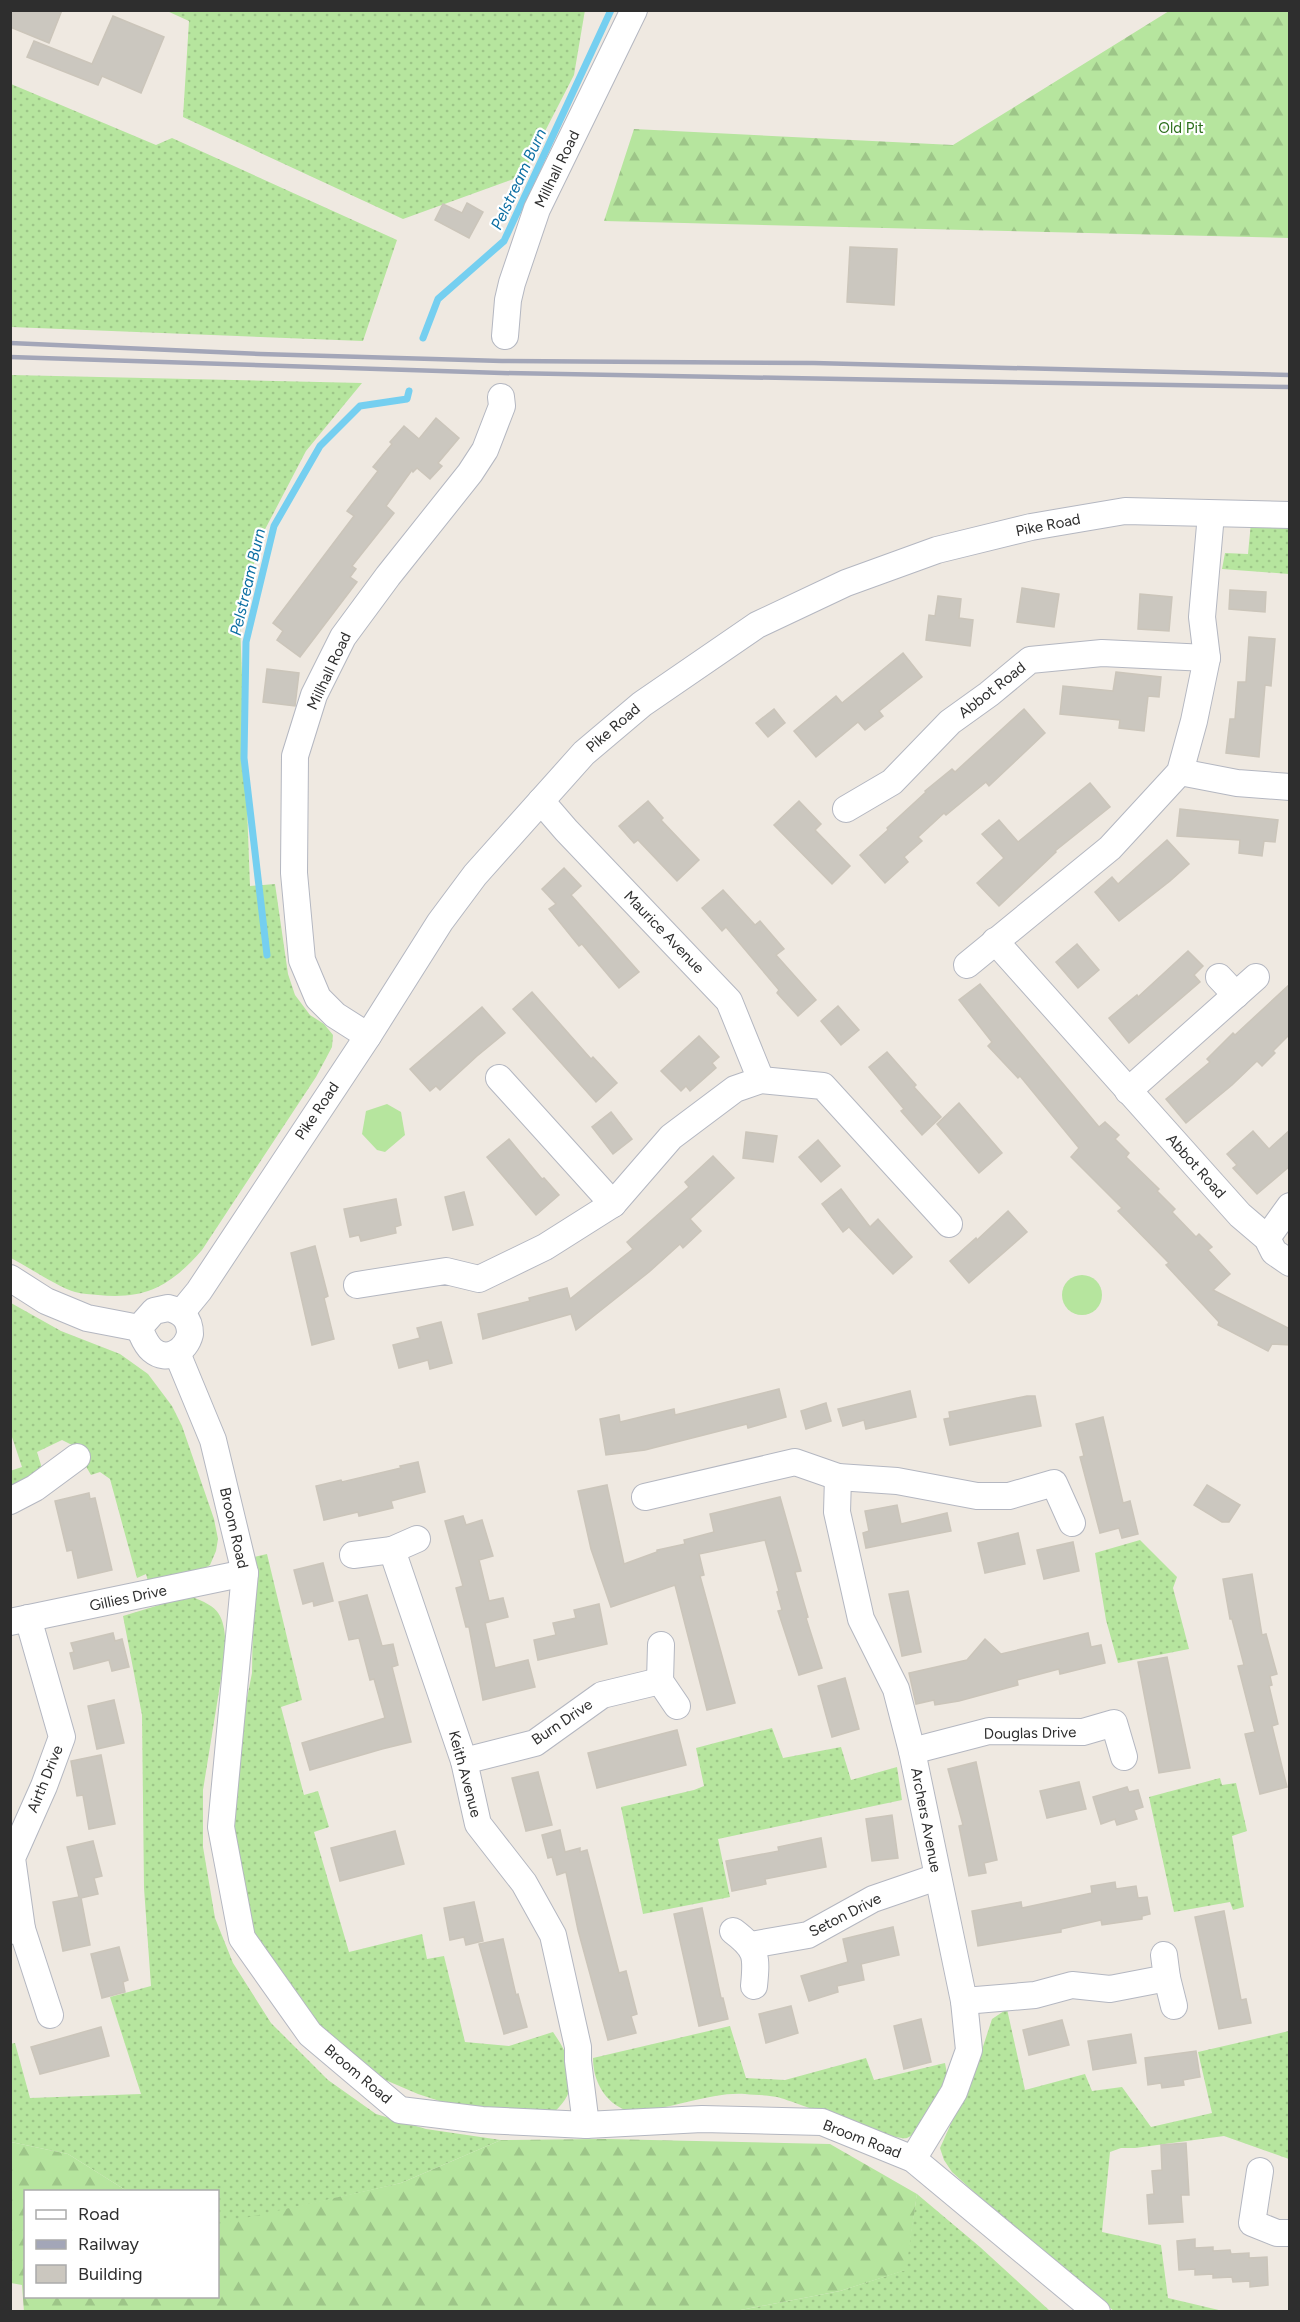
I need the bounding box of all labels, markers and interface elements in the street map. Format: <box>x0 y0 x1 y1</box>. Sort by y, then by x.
park label: Old Pit <box>1158 119 1204 137</box>
water label: Pelstream Burn <box>487 126 550 233</box>
street label: Millhall Road <box>531 127 583 211</box>
street label: Pike Road <box>1014 510 1082 540</box>
water label: Pelstream Burn <box>226 527 269 638</box>
street label: Millhall Road <box>303 629 355 713</box>
street label: Abbot Road <box>955 658 1029 722</box>
street label: Pike Road <box>582 700 644 756</box>
street label: Maurice Avenue <box>620 887 708 977</box>
street label: Pike Road <box>291 1079 343 1143</box>
street label: Abbot Road <box>1162 1130 1230 1202</box>
street label: Broom Road <box>216 1486 252 1570</box>
street label: Gillies Drive <box>88 1581 168 1615</box>
street label: Burn Drive <box>528 1695 596 1749</box>
street label: Douglas Drive <box>984 1723 1076 1743</box>
street label: Keith Avenue <box>445 1729 485 1819</box>
street label: Airth Drive <box>23 1743 67 1815</box>
street label: Archers Avenue <box>907 1766 945 1874</box>
street label: Seton Drive <box>806 1889 884 1941</box>
street label: Broom Road <box>321 2041 395 2107</box>
street label: Broom Road <box>820 2116 904 2162</box>
legend <box>24 2190 219 2298</box>
text: Road <box>78 2203 119 2225</box>
text: Railway <box>78 2233 140 2255</box>
text: Building <box>78 2263 143 2285</box>

